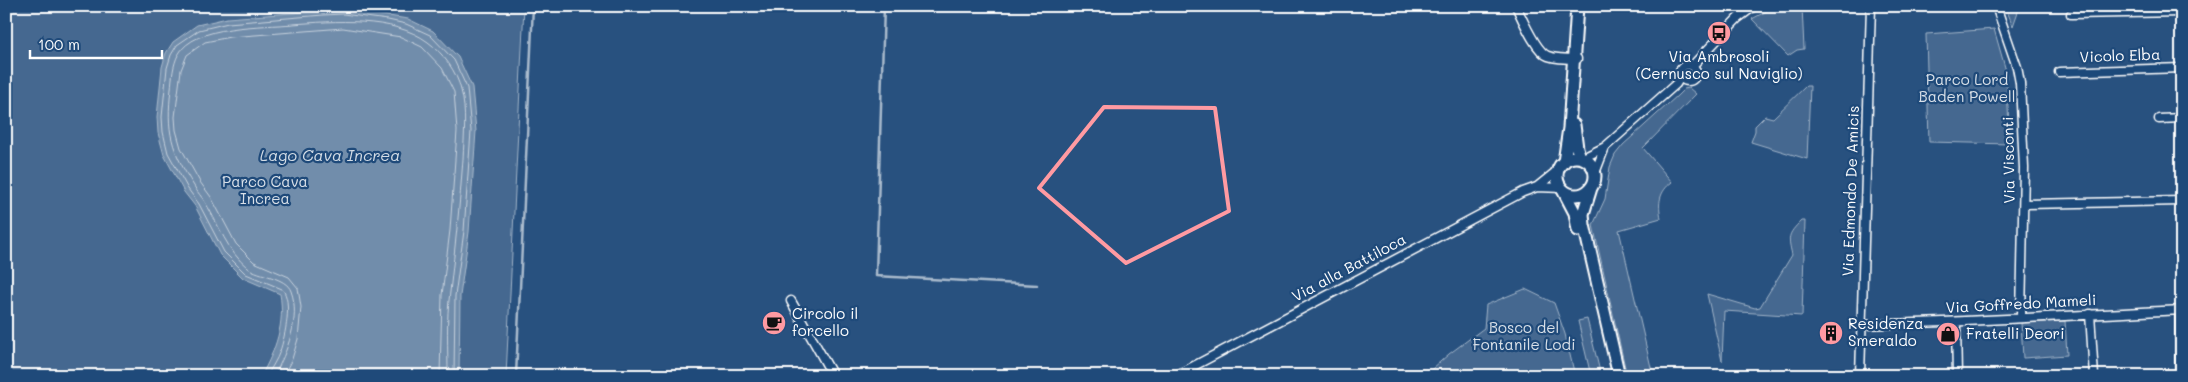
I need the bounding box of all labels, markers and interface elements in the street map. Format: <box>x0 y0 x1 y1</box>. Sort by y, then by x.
bus stop icon: Via Ambrosoli (Cernusco sul Naviglio) <box>1706 20 1732 46</box>
scale bar <box>30 28 162 60</box>
text: 100 m <box>38 34 80 54</box>
street label: Vicolo Elba <box>2079 44 2161 66</box>
place label: Via Ambrosoli (Cernusco sul Naviglio) <box>1636 46 1803 83</box>
park label: Parco Lord Baden Powell <box>1918 69 2016 106</box>
street label: Via Edmondo De Amicis <box>1837 105 1863 277</box>
street label: Via Visconti <box>1997 116 2019 204</box>
water label: Lago Cava Increa <box>260 144 400 165</box>
park label: Parco Cava Increa <box>222 171 308 208</box>
street label: Via alla Battiloca <box>1288 229 1409 306</box>
street label: Via Goffredo Mameli <box>1945 289 2097 317</box>
place label: Circolo il forcello <box>792 303 858 340</box>
cafe icon: Circolo il forcello <box>761 310 787 336</box>
place label: Residenza Smeraldo <box>1848 313 1924 350</box>
park label: Bosco del Fontanile Lodi <box>1472 317 1576 354</box>
building icon: Residenza Smeraldo <box>1818 320 1844 346</box>
shop icon: Fratelli Deori <box>1935 321 1961 347</box>
place label: Fratelli Deori <box>1966 323 2065 343</box>

